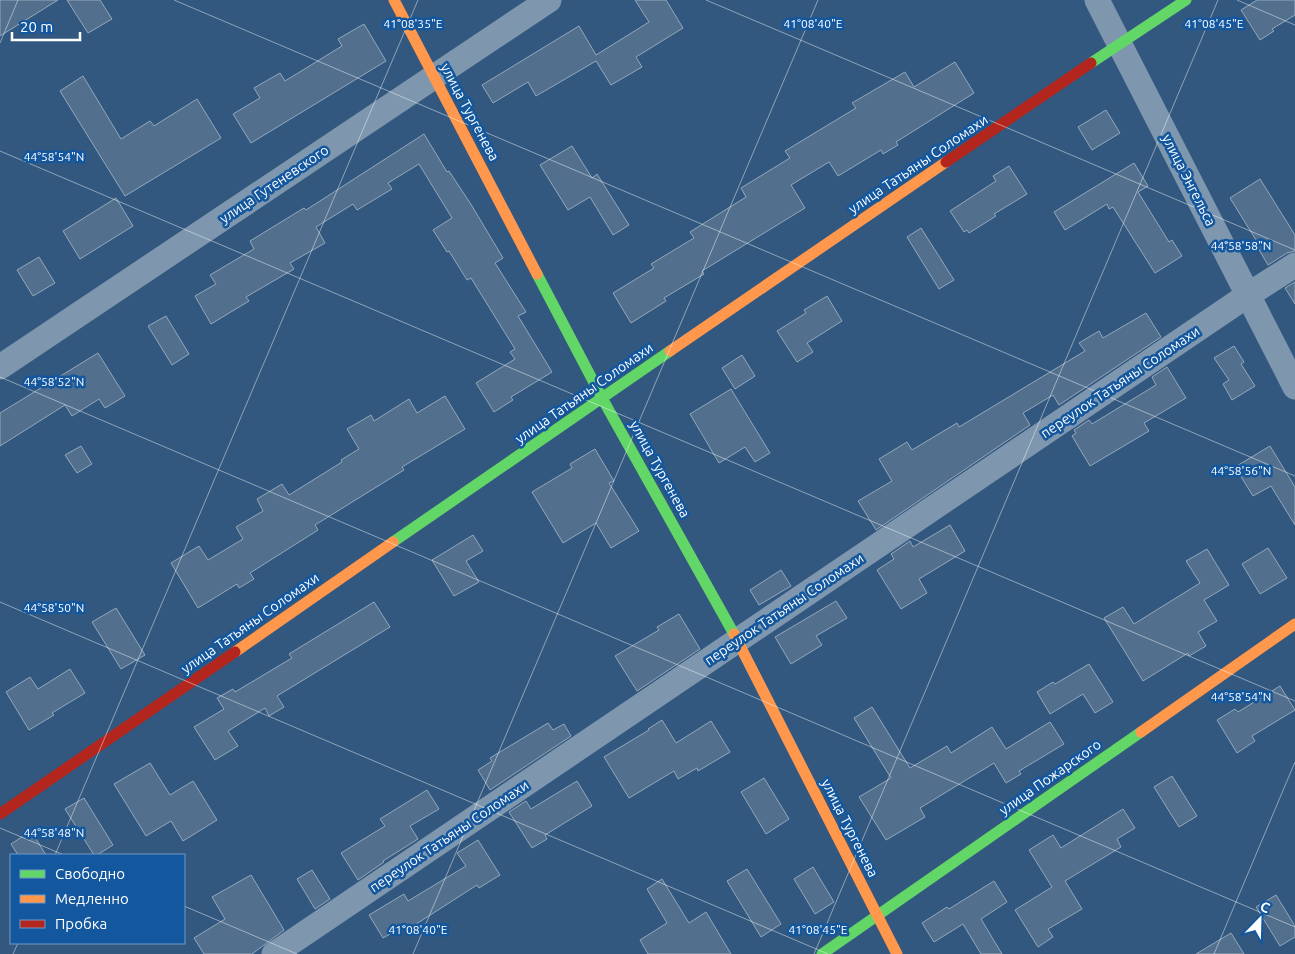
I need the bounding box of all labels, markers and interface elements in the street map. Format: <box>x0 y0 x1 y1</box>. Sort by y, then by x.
scale bar <box>12 10 80 42</box>
text: 41°08'35"E <box>384 17 443 30</box>
text: 41°08'40"E <box>784 17 843 30</box>
text: 41°08'45"E <box>1185 17 1244 30</box>
text: 20 m <box>20 18 53 35</box>
street label: улица Тургенева <box>438 60 502 164</box>
street label: улица Татьяны Соломахи <box>845 111 991 217</box>
street label: улица Энгельса <box>1159 131 1219 229</box>
street label: улица Гутеневского <box>217 142 331 226</box>
text: 44°58'54"N <box>24 150 84 163</box>
text: 44°58'58"N <box>1211 239 1271 252</box>
street label: переулок Татьяны Соломахи <box>1038 323 1202 441</box>
street label: улица Татьяны Соломахи <box>512 339 656 447</box>
text: 44°58'52"N <box>24 375 84 388</box>
street label: улица Тургенева <box>627 418 693 520</box>
text: 44°58'56"N <box>1211 464 1271 477</box>
street label: переулок Татьяны Соломахи <box>702 550 866 668</box>
street label: улица Татьяны Соломахи <box>178 569 322 677</box>
text: 44°58'50"N <box>24 601 84 614</box>
text: 44°58'54"N <box>1211 690 1271 703</box>
street label: улица Пожарского <box>996 736 1104 818</box>
street label: улица Тургенева <box>818 776 882 880</box>
street label: переулок Татьяны Соломахи <box>367 777 531 895</box>
text: 44°58'48"N <box>24 826 84 839</box>
legend <box>10 854 185 944</box>
text: Свободно <box>55 865 125 882</box>
text: Медленно <box>55 890 129 907</box>
north arrow <box>1235 894 1285 944</box>
text: С <box>1258 898 1272 916</box>
text: Пробка <box>55 915 107 932</box>
text: 41°08'40"E <box>389 923 448 936</box>
text: 41°08'45"E <box>789 923 848 936</box>

